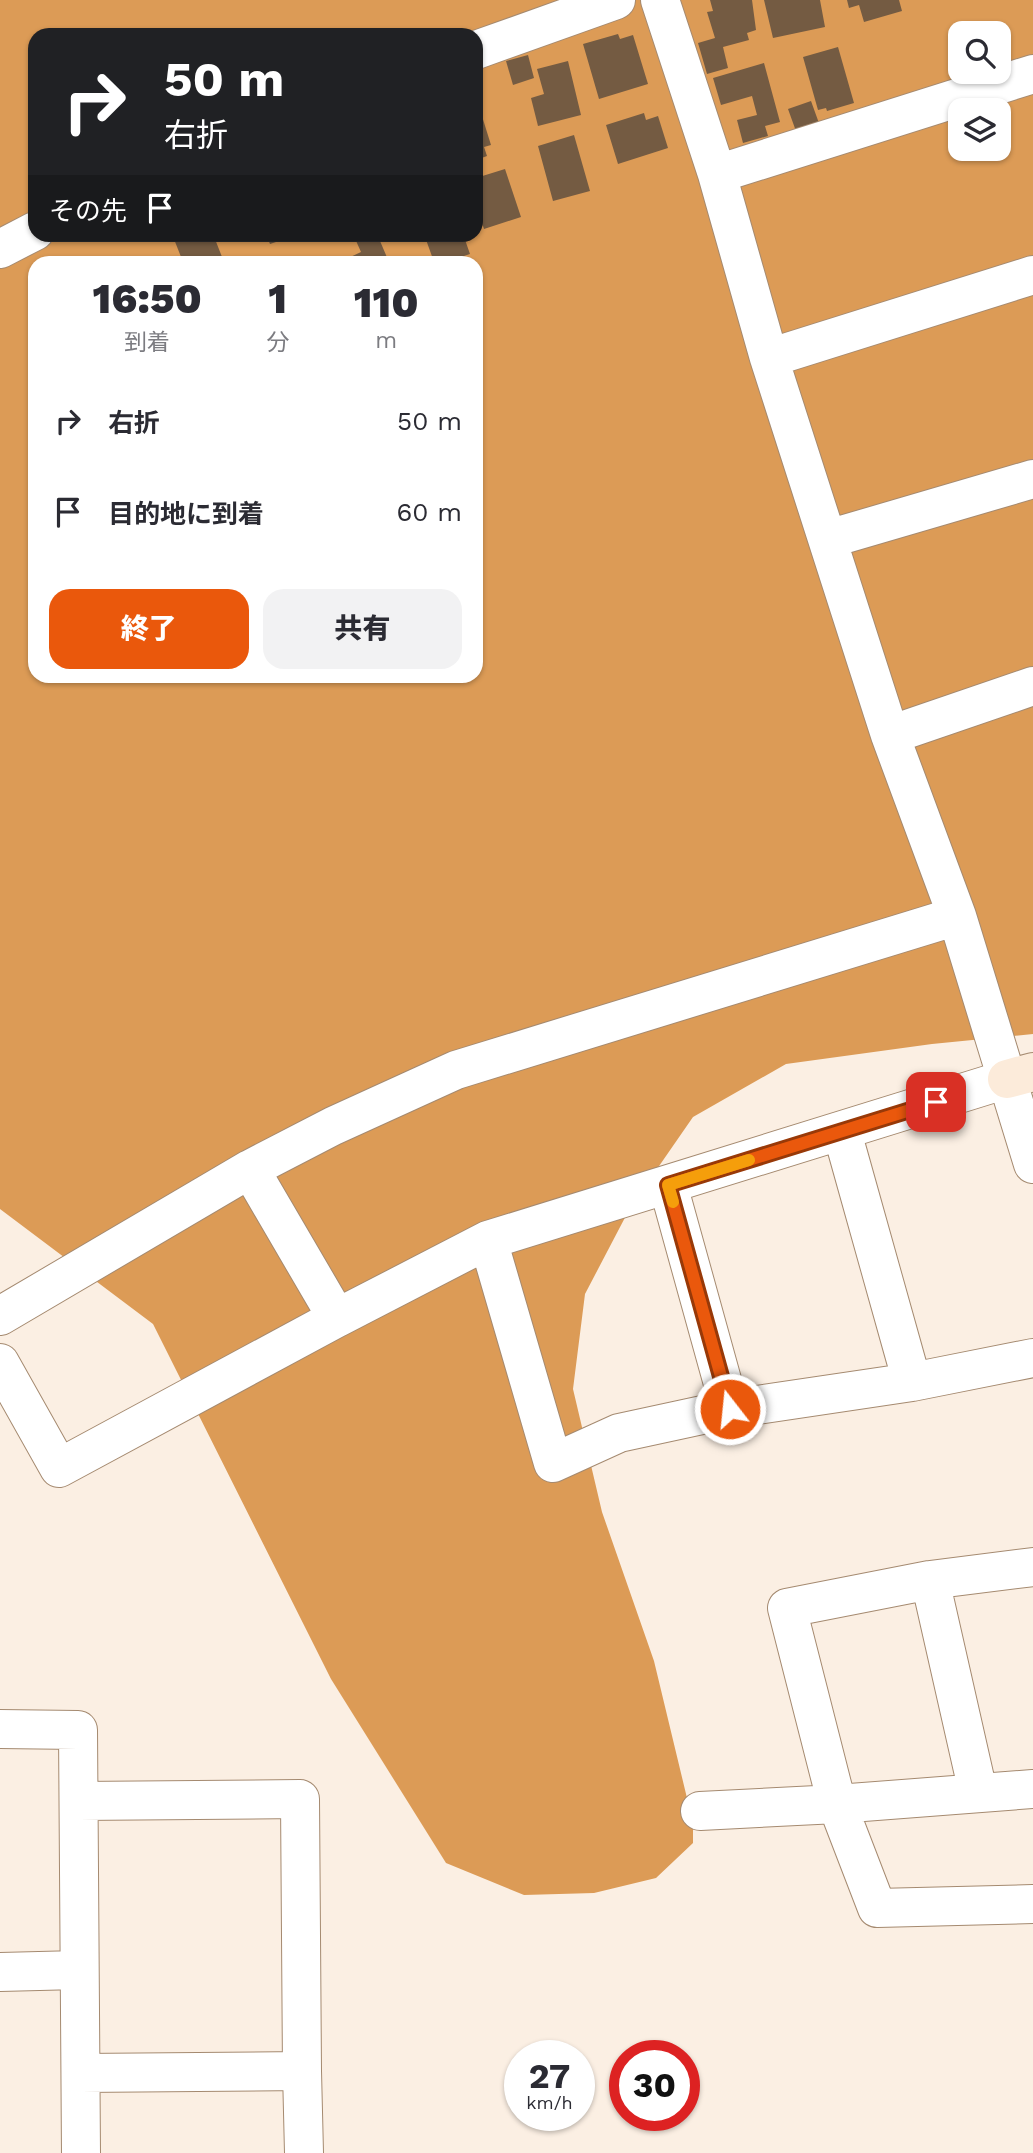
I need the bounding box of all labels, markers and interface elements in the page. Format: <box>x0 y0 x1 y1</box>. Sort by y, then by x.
map controls <box>948 21 1011 161</box>
button: search <box>948 21 1011 84</box>
text: 50 m <box>164 50 284 108</box>
icon: right <box>49 56 140 147</box>
button: layers <box>948 98 1011 161</box>
text: 右折 <box>164 116 228 154</box>
icon: arrive <box>141 189 179 227</box>
text: その先 <box>49 196 127 226</box>
text: 16:50 <box>92 274 202 323</box>
text: 1 <box>268 274 287 323</box>
text: 110 <box>354 278 419 327</box>
text: m <box>375 327 397 354</box>
text: 到着 <box>124 329 170 356</box>
text: 分 <box>266 329 289 356</box>
icon: right <box>49 402 87 440</box>
text: 50 m <box>397 406 462 436</box>
text: 右折 <box>108 408 160 438</box>
icon: arrive <box>49 493 87 531</box>
text: 60 m <box>396 497 462 527</box>
text: 目的地に到着 <box>108 499 264 529</box>
button: 終了 <box>49 589 249 669</box>
button: 共有 <box>263 589 462 669</box>
pin <box>906 1072 966 1132</box>
icon: arrive <box>917 1083 955 1121</box>
position arrow <box>693 1372 767 1446</box>
speed limit sign: 30 <box>609 2040 700 2131</box>
text: 27 <box>529 2055 570 2097</box>
text: km/h <box>526 2092 573 2113</box>

